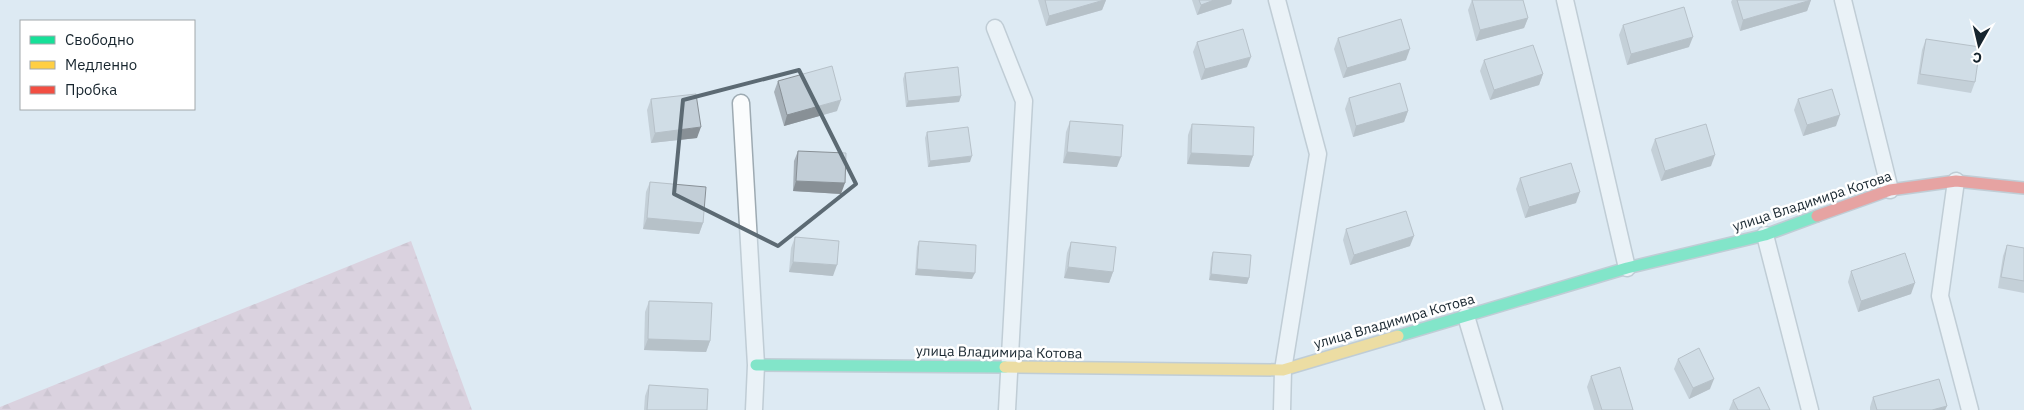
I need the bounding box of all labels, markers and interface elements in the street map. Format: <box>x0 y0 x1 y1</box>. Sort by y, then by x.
legend <box>20 20 195 110</box>
north arrow <box>1954 20 2004 70</box>
text: Свободно <box>65 30 134 49</box>
text: С <box>1971 48 1983 67</box>
text: Медленно <box>65 55 137 74</box>
text: Пробка <box>65 80 117 99</box>
street label: улица Владимира Котова <box>1730 167 1894 235</box>
street label: улица Владимира Котова <box>1312 289 1477 353</box>
street label: улица Владимира Котова <box>916 342 1083 362</box>

